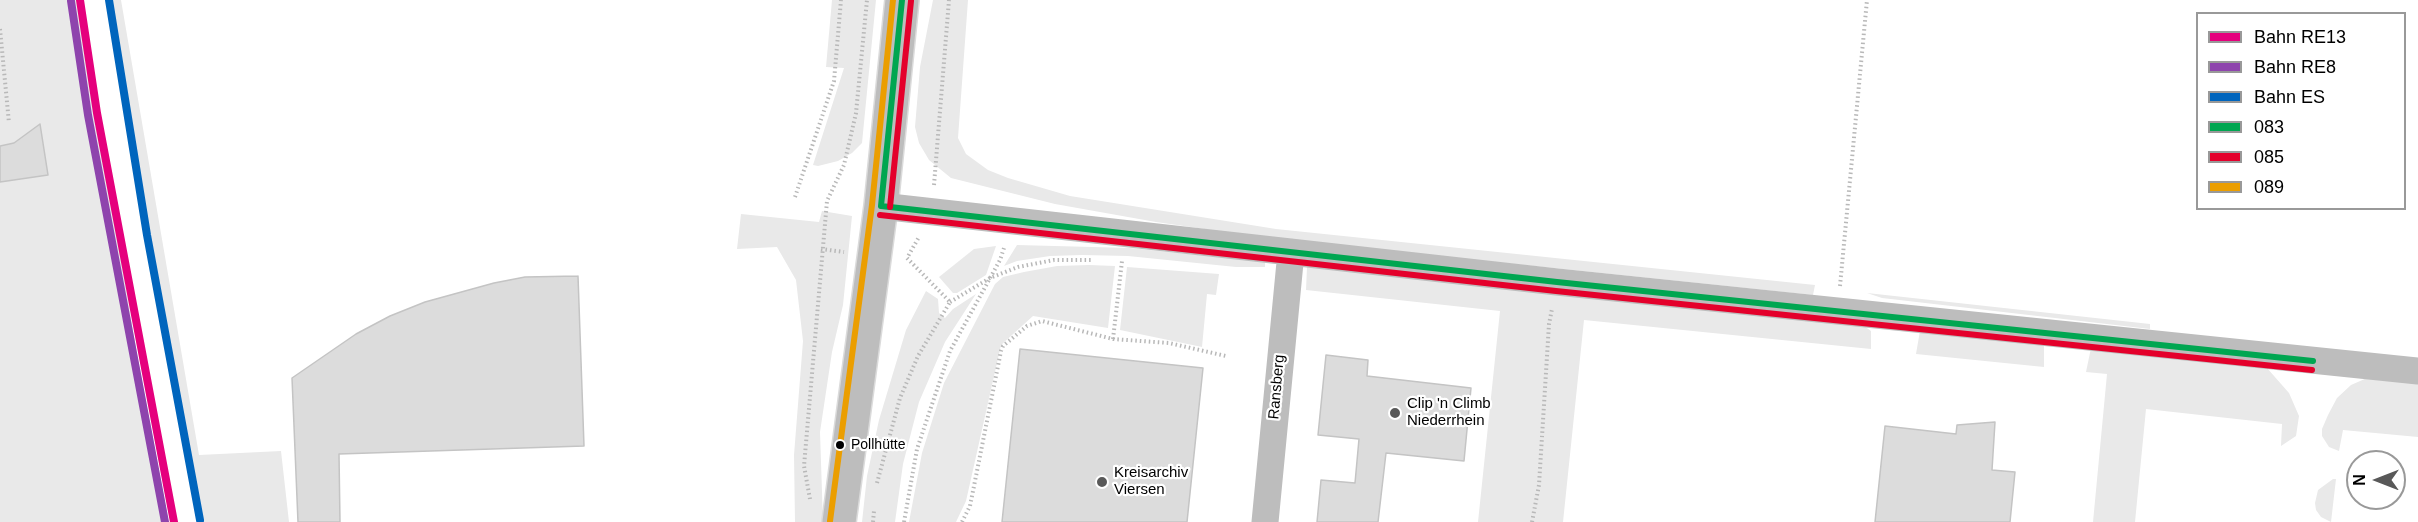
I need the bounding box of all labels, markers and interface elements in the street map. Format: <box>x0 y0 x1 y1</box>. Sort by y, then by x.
legend <box>2196 12 2406 210</box>
text: Bahn RE13 <box>2254 27 2346 47</box>
text: Bahn RE8 <box>2254 57 2336 77</box>
text: Bahn ES <box>2254 87 2325 107</box>
text: 083 <box>2254 117 2284 137</box>
text: 085 <box>2254 147 2284 167</box>
text: 089 <box>2254 177 2284 197</box>
street label: Ransberg <box>1265 354 1289 420</box>
place label: Clip 'n Climb Niederrhein <box>1407 395 1491 430</box>
marker: Clip 'n Climb Niederrhein <box>1388 406 1402 420</box>
place label: Pollhütte <box>851 437 905 453</box>
marker: Pollhütte <box>834 439 846 451</box>
north arrow <box>2346 450 2406 510</box>
place label: Kreisarchiv Viersen <box>1114 464 1188 499</box>
text: N <box>2351 474 2368 486</box>
marker: Kreisarchiv Viersen <box>1095 475 1109 489</box>

